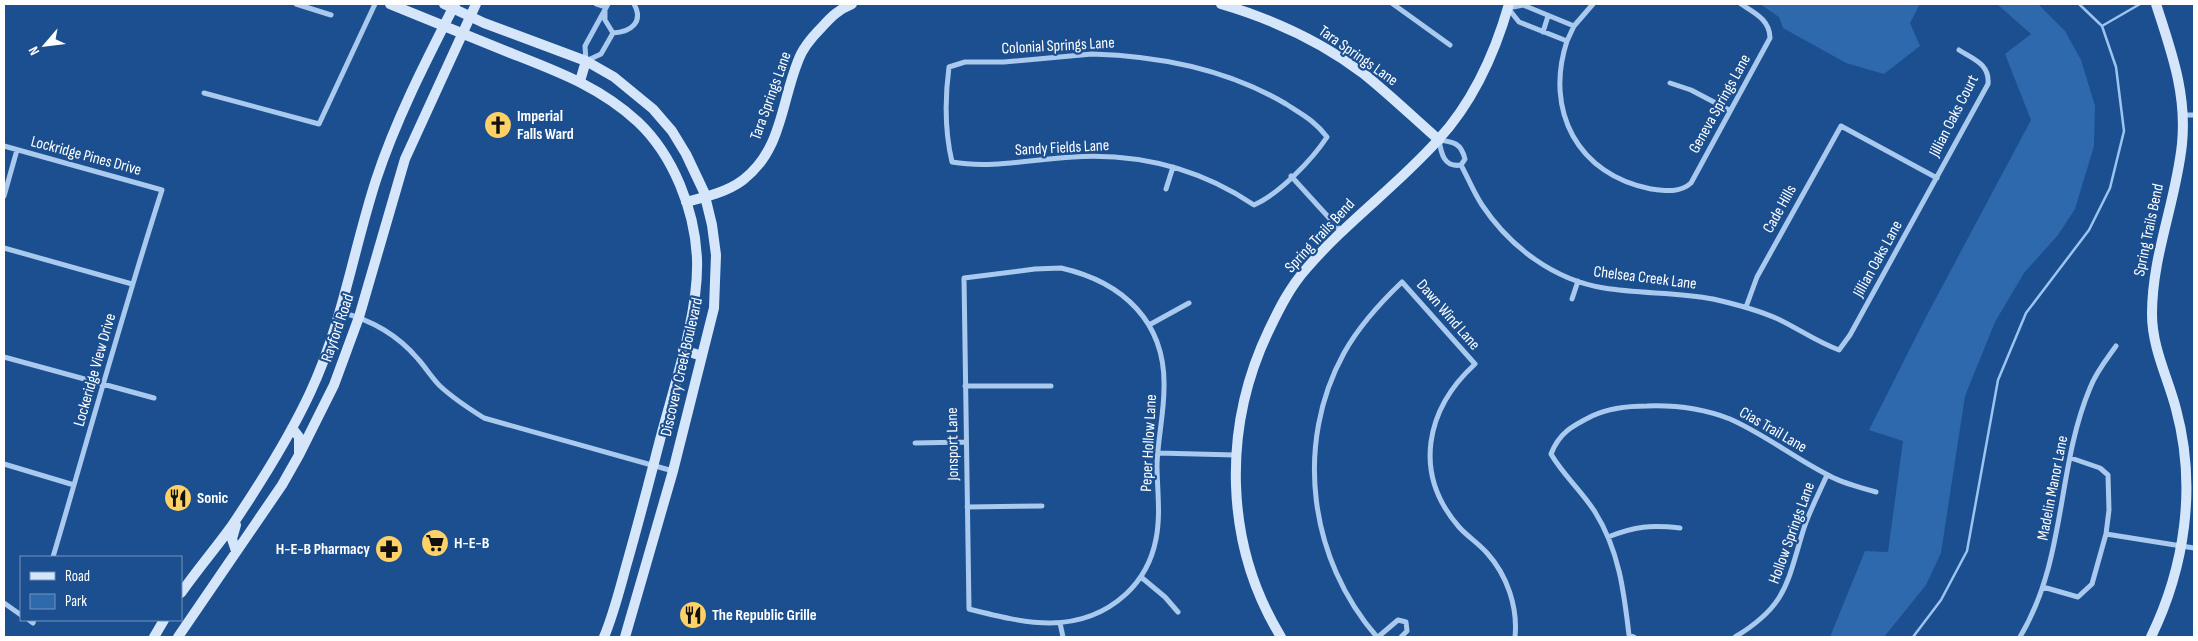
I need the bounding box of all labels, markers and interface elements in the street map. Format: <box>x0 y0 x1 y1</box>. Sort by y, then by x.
north arrow <box>20 20 70 70</box>
street label: Tara Springs Lane <box>1315 22 1401 90</box>
street label: Colonial Springs Lane <box>1001 34 1115 58</box>
text: N <box>25 44 43 58</box>
street label: Tara Springs Lane <box>746 49 796 143</box>
street label: Geneva Springs Lane <box>1685 51 1755 157</box>
street label: Jillian Oaks Court <box>1925 72 1983 161</box>
place label: Imperial Falls Ward <box>517 107 574 144</box>
church icon: Imperial Falls Ward <box>483 110 513 140</box>
street label: Lockridge Pines Drive <box>29 132 143 180</box>
street label: Sandy Fields Lane <box>1014 136 1110 160</box>
street label: Cade Hills <box>1759 181 1801 236</box>
street label: Spring Trails Bend <box>2130 182 2168 278</box>
street label: Spring Trails Bend <box>1281 195 1359 277</box>
street label: Jillian Oaks Lane <box>1849 217 1907 301</box>
street label: Chelsea Creek Lane <box>1592 262 1698 294</box>
street label: Dawn Wind Lane <box>1412 276 1484 354</box>
street label: Rayford Road <box>318 292 358 364</box>
street label: Discovery Creek Boulevard <box>657 296 707 438</box>
street label: Lockeridge View Drive <box>70 311 120 429</box>
street label: Peper Hollow Lane <box>1137 394 1161 492</box>
street label: Cias Trail Lane <box>1736 403 1810 457</box>
street label: Jonsport Lane <box>943 407 963 482</box>
street label: Madelin Manor Lane <box>2034 434 2072 542</box>
street label: Hollow Springs Lane <box>1765 480 1819 586</box>
restaurant icon: Sonic <box>163 483 193 513</box>
place label: Sonic <box>197 489 229 508</box>
supermarket icon: H-E-B <box>420 528 450 558</box>
pharmacy icon: H-E-B Pharmacy <box>374 534 404 564</box>
place label: H-E-B <box>454 534 490 553</box>
place label: H-E-B Pharmacy <box>276 540 370 559</box>
legend <box>20 556 182 621</box>
text: Road <box>65 567 90 586</box>
text: Park <box>65 592 87 611</box>
restaurant icon: The Republic Grille <box>678 600 708 630</box>
place label: The Republic Grille <box>712 606 817 625</box>

